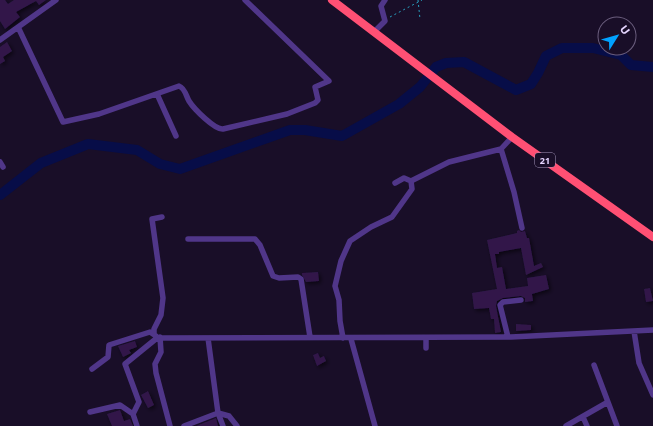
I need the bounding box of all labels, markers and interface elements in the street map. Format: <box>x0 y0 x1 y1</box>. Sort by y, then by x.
north arrow <box>597 16 637 56</box>
text: U <box>617 22 634 38</box>
road number: 21 <box>535 153 555 167</box>

